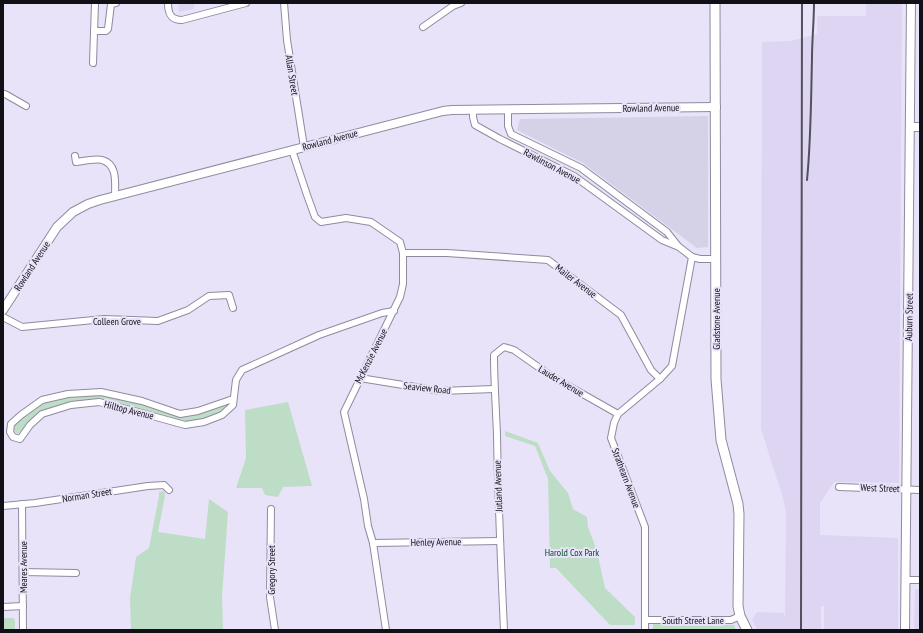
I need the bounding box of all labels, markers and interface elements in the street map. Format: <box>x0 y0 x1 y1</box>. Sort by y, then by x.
street label: Allan Street <box>282 54 302 96</box>
street label: Rowland Avenue <box>623 101 679 115</box>
street label: Rowland Avenue <box>301 126 359 154</box>
street label: Rawlinson Avenue <box>521 146 583 186</box>
street label: Rowland Avenue <box>11 239 53 293</box>
street label: Mailer Avenue <box>553 261 599 301</box>
street label: Gladstone Avenue <box>710 288 723 350</box>
street label: Auburn Street <box>902 293 916 341</box>
street label: Colleen Grove <box>93 315 141 328</box>
street label: McKenzie Avenue <box>352 326 390 386</box>
street label: Lauder Avenue <box>536 362 586 400</box>
street label: Seaview Road <box>403 379 451 397</box>
street label: Hilltop Avenue <box>103 398 155 422</box>
street label: Strathearn Avenue <box>609 446 643 510</box>
street label: Jutland Avenue <box>491 460 505 513</box>
street label: West Street <box>860 481 900 495</box>
street label: Norman Street <box>61 485 113 505</box>
street label: Henley Avenue <box>410 535 462 549</box>
street label: Meares Avenue <box>17 541 30 593</box>
street label: Gregory Street <box>265 545 278 595</box>
park label: Harold Cox Park <box>545 546 599 559</box>
street label: South Street Lane <box>662 614 724 627</box>

